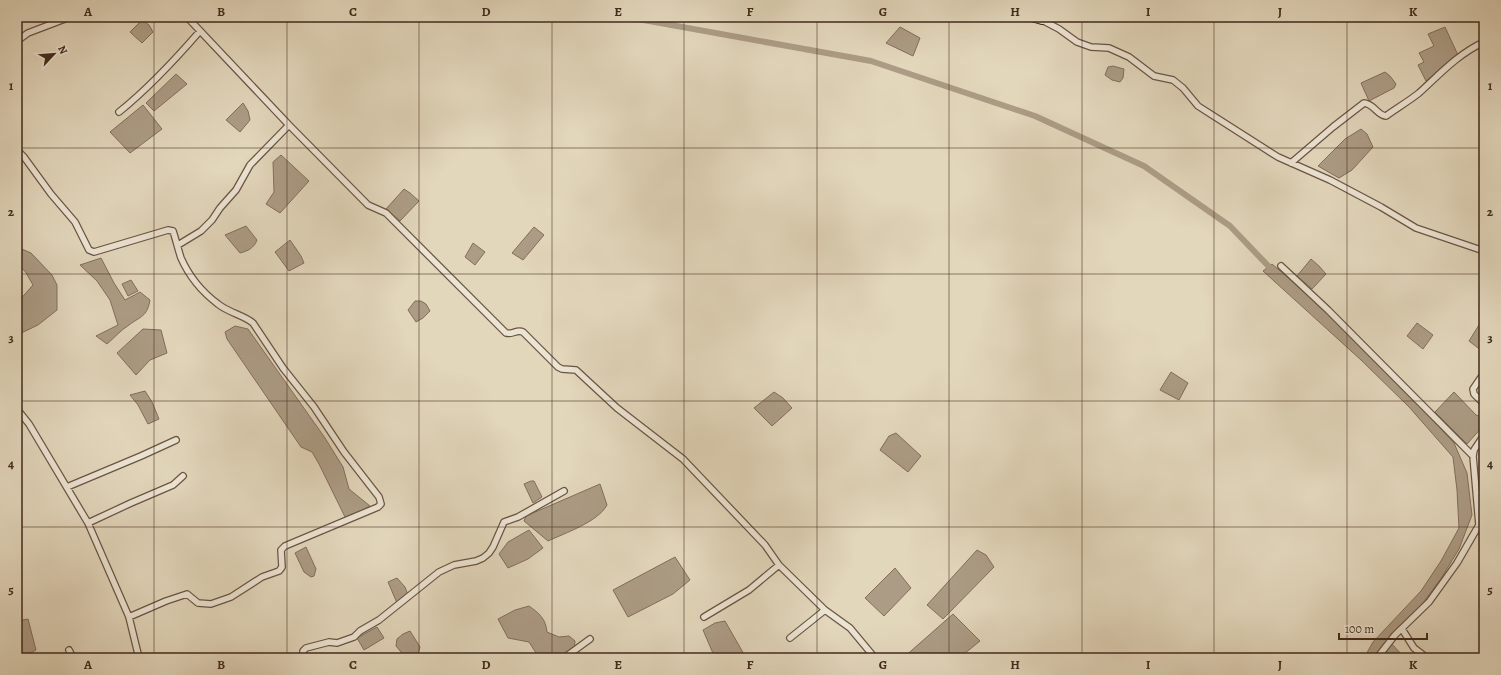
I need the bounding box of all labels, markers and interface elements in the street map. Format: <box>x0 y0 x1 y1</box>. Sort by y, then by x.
text: A <box>83 3 93 20</box>
text: B <box>217 3 225 20</box>
text: C <box>349 3 357 20</box>
text: D <box>481 3 491 20</box>
text: E <box>614 3 622 20</box>
text: F <box>747 3 754 20</box>
text: G <box>879 3 887 20</box>
text: H <box>1010 3 1020 20</box>
text: I <box>1146 3 1151 20</box>
text: J <box>1278 3 1282 20</box>
text: K <box>1409 3 1418 20</box>
north arrow <box>34 34 74 74</box>
text: N <box>54 43 71 57</box>
text: 1 <box>9 77 14 94</box>
text: 1 <box>1488 77 1493 94</box>
text: 2 <box>8 203 15 220</box>
text: 2 <box>1487 203 1494 220</box>
text: 3 <box>8 329 14 346</box>
text: 3 <box>1487 329 1493 346</box>
text: 4 <box>8 455 14 472</box>
text: 4 <box>1487 455 1493 472</box>
text: 5 <box>8 581 14 598</box>
text: 5 <box>1487 581 1493 598</box>
scale bar <box>1339 615 1427 641</box>
text: 100 m <box>1345 621 1374 637</box>
text: A <box>83 656 93 673</box>
text: B <box>217 656 225 673</box>
text: C <box>349 656 357 673</box>
text: D <box>481 656 491 673</box>
text: E <box>614 656 622 673</box>
text: F <box>747 656 754 673</box>
text: G <box>879 656 887 673</box>
text: H <box>1010 656 1020 673</box>
text: I <box>1146 656 1151 673</box>
text: J <box>1278 656 1282 673</box>
text: K <box>1409 656 1418 673</box>

